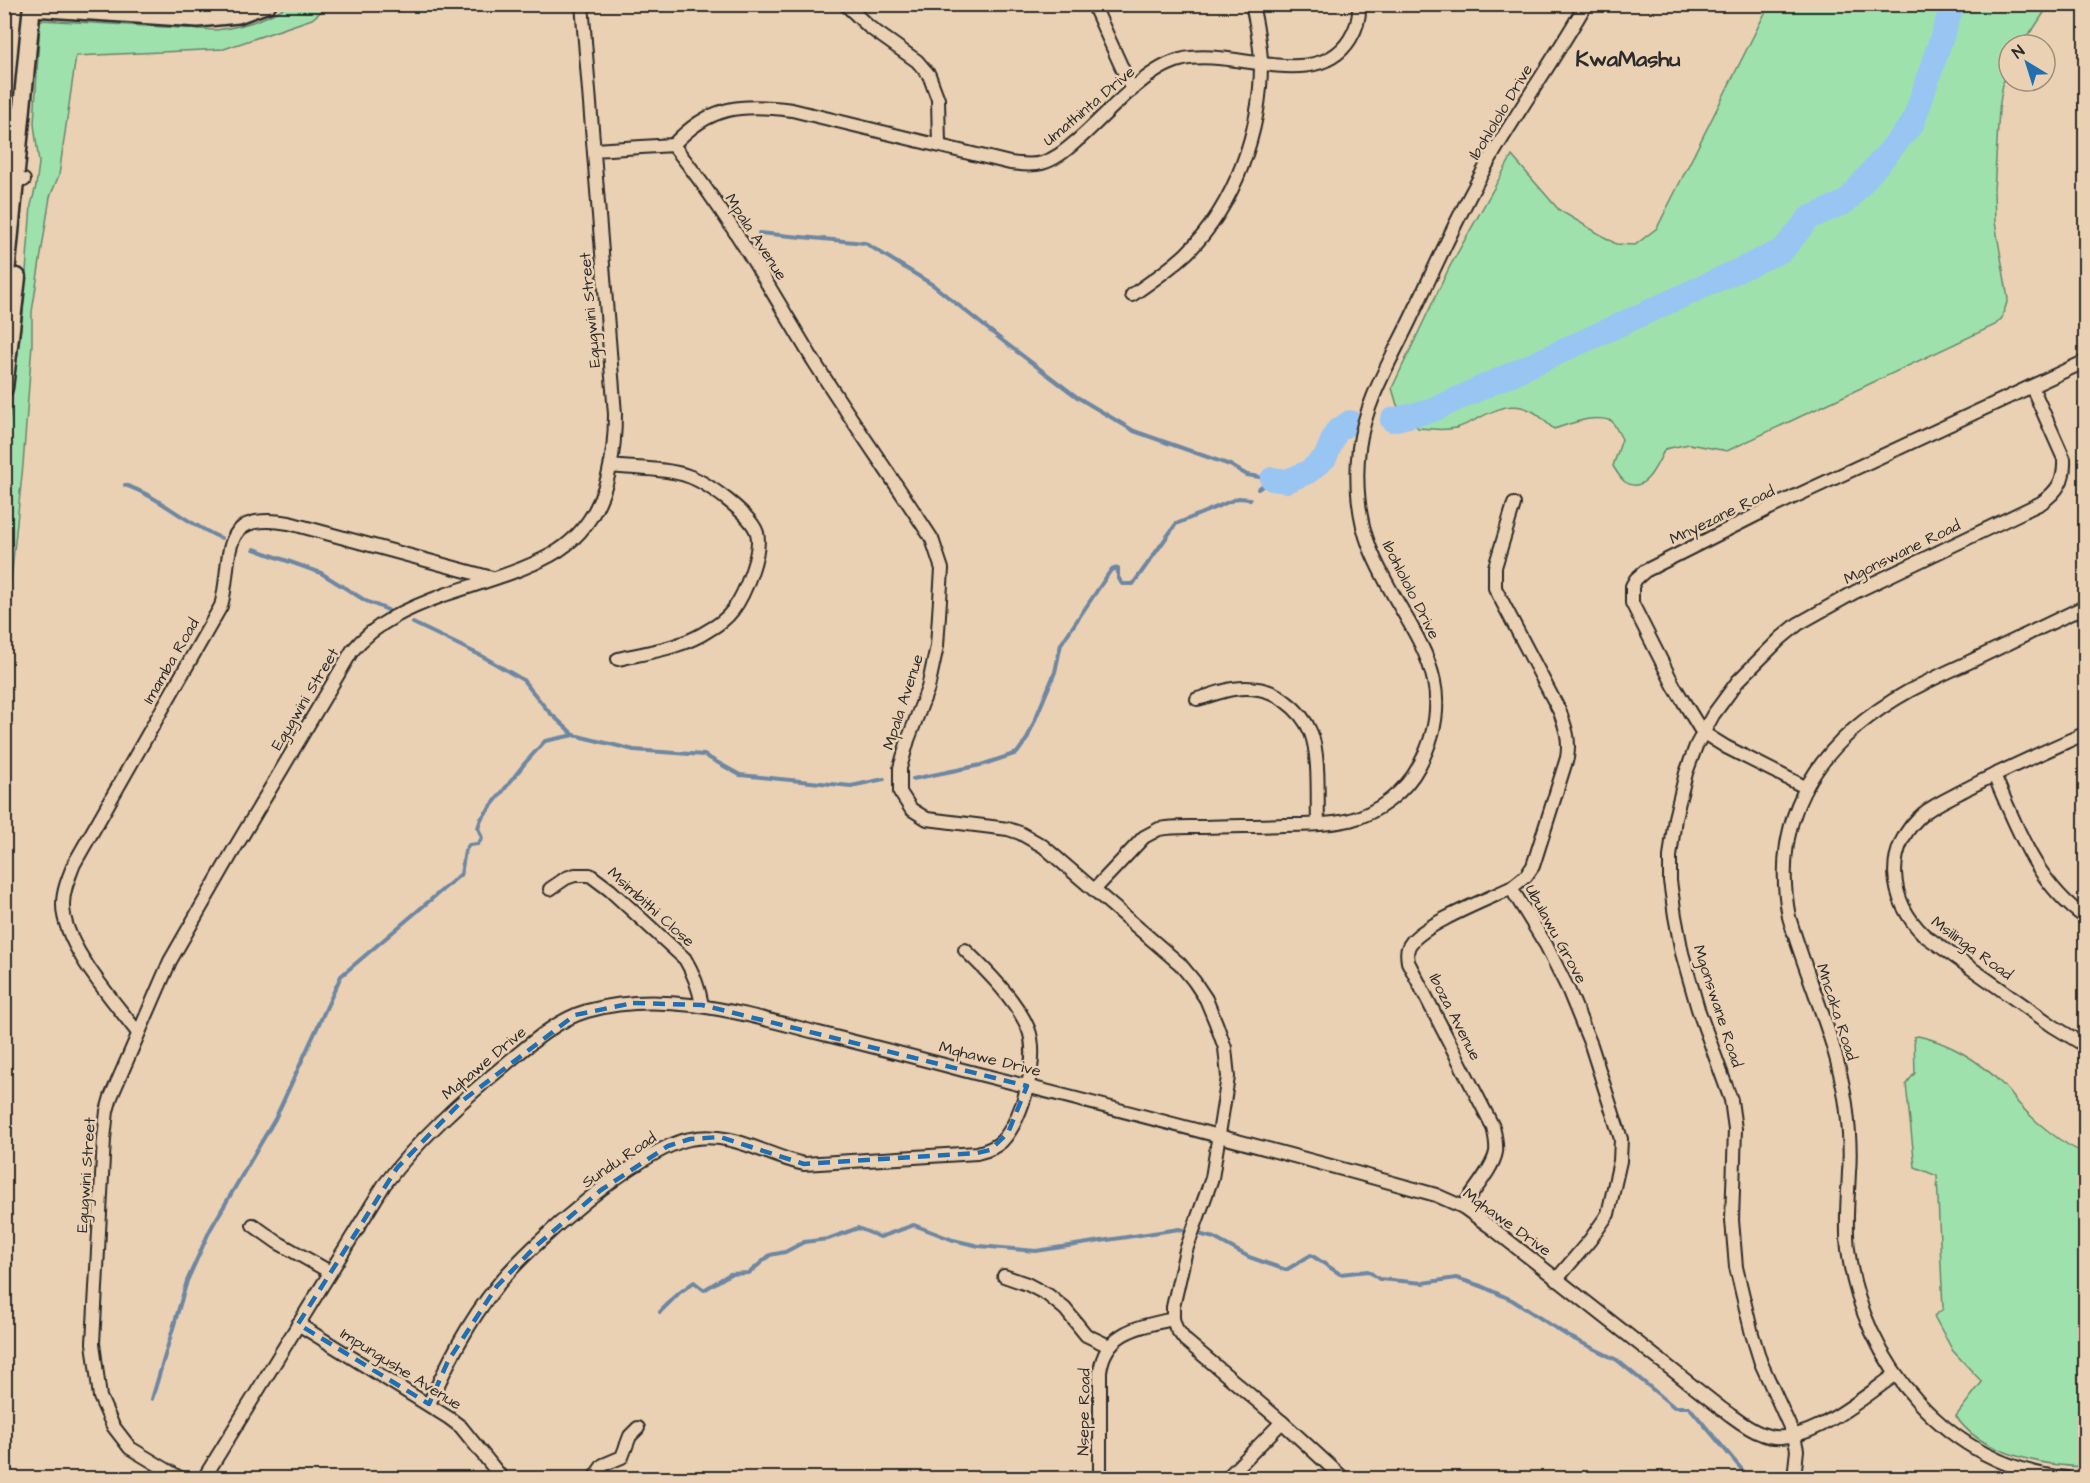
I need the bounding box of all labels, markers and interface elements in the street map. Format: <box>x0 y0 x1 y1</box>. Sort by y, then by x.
north arrow <box>1997 33 2057 93</box>
text: N <box>2008 40 2029 64</box>
district label: KwaMashu <box>1576 44 1680 75</box>
street label: Ibohlololo Drive <box>1464 60 1538 164</box>
street label: Umathinta Drive <box>1038 61 1140 151</box>
street label: Mpala Avenue <box>720 189 792 285</box>
street label: Egugwini Street <box>574 251 607 369</box>
street label: Mnyezane Road <box>1666 480 1779 551</box>
street label: Mgonswane Road <box>1840 514 1965 591</box>
street label: Ibohlololo Drive <box>1377 537 1445 643</box>
street label: Imamba Road <box>138 614 204 708</box>
street label: Egugwini Street <box>266 643 345 755</box>
street label: Mpala Avenue <box>877 651 929 753</box>
street label: Msimbithi Close <box>603 862 700 952</box>
street label: Ubulawu Grove <box>1520 881 1592 988</box>
street label: Msilinga Road <box>1926 911 2017 986</box>
street label: Mgonswane Road <box>1687 942 1748 1070</box>
street label: Mncaka Road <box>1811 961 1863 1063</box>
street label: Iboza Avenue <box>1424 970 1486 1065</box>
street label: Mqhawe Drive <box>437 1021 531 1105</box>
street label: Mqhawe Drive <box>937 1036 1043 1082</box>
street label: Egugwini Street <box>71 1116 102 1234</box>
street label: Sundu Road <box>577 1127 661 1193</box>
street label: Mqhawe Drive <box>1458 1183 1556 1262</box>
street label: Impungushe Avenue <box>336 1323 466 1416</box>
street label: Nsepe Road <box>1072 1368 1096 1456</box>

